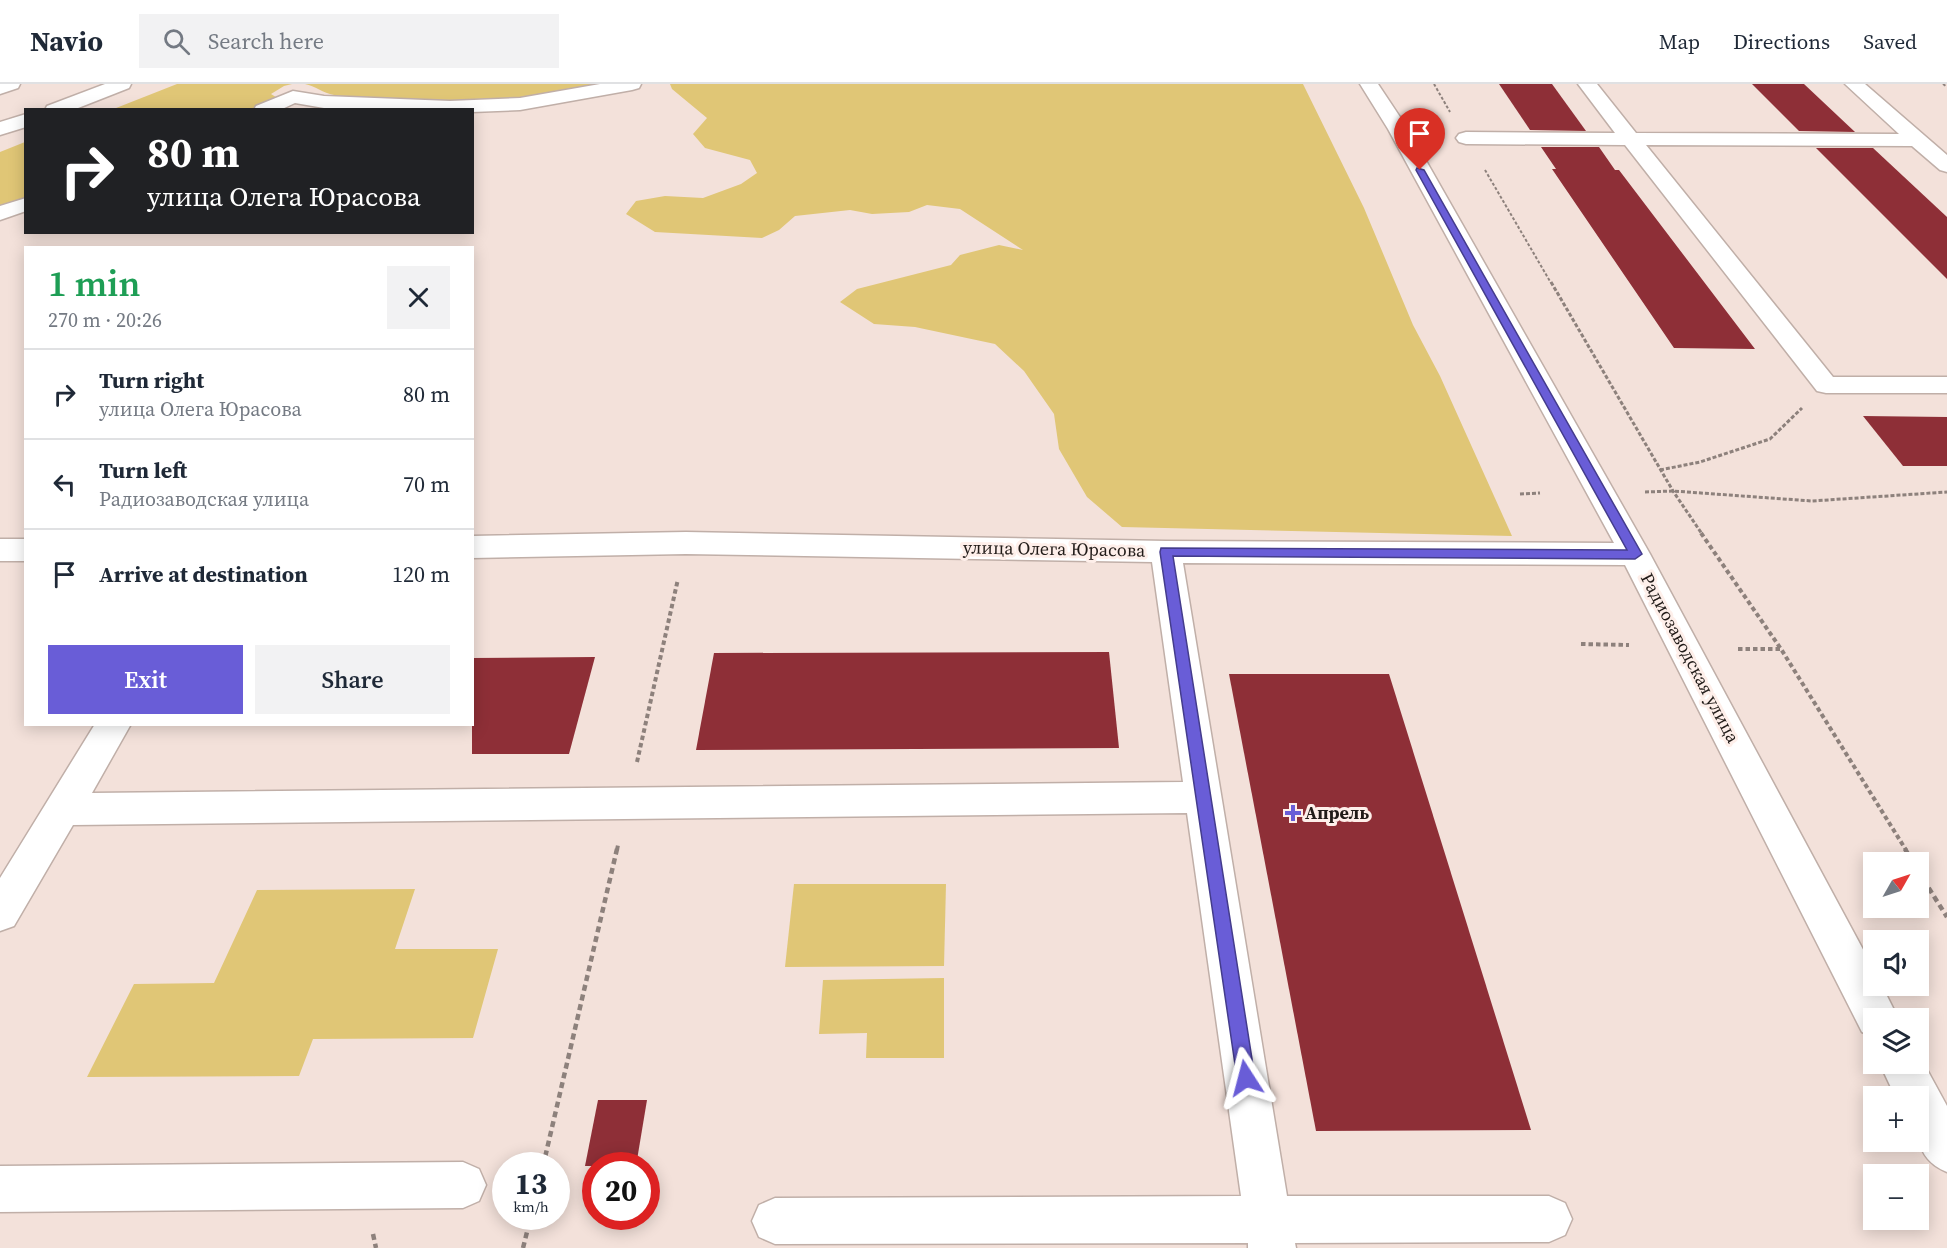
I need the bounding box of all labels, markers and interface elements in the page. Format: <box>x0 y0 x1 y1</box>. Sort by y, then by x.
search box <box>139 14 559 68</box>
text: Navio <box>30 22 103 60</box>
icon: search <box>160 25 193 58</box>
text: Search here <box>208 26 324 56</box>
text: Map <box>1659 27 1700 56</box>
text: Directions <box>1733 27 1830 56</box>
text: Saved <box>1863 27 1917 56</box>
pin <box>1394 108 1445 170</box>
icon: arrive <box>1403 117 1436 150</box>
text: 80 m <box>147 123 240 181</box>
icon: right <box>48 132 126 210</box>
text: улица Олега Юрасова <box>147 178 421 215</box>
text: 1 min <box>48 259 140 308</box>
button: close <box>387 266 450 329</box>
text: 270 m · 20:26 <box>48 306 162 334</box>
text: Turn right <box>99 365 204 395</box>
icon: right <box>48 378 81 411</box>
text: 80 m <box>403 379 450 409</box>
text: улица Олега Юрасова <box>99 395 302 423</box>
text: Turn left <box>99 455 187 485</box>
icon: left <box>48 468 81 501</box>
text: 70 m <box>403 469 450 499</box>
text: Радиозаводская улица <box>99 485 309 513</box>
street label: улица Олега Юрасова <box>963 534 1146 563</box>
icon: arrive <box>48 558 81 591</box>
text: Arrive at destination <box>99 559 308 589</box>
text: 120 m <box>392 559 450 589</box>
street label: Радиозаводская улица <box>1635 568 1746 748</box>
button: Exit <box>48 645 243 714</box>
button: Share <box>255 645 450 714</box>
place label: Апрель <box>1305 800 1369 825</box>
marker: Апрель <box>1286 806 1300 820</box>
north arrow <box>1863 852 1929 918</box>
map controls <box>1863 852 1929 1230</box>
button: sound <box>1863 930 1929 996</box>
button: layers <box>1863 1008 1929 1074</box>
position arrow <box>1214 1046 1278 1110</box>
button: + <box>1863 1086 1929 1152</box>
speed limit sign: 20 <box>582 1152 660 1230</box>
text: 13 <box>515 1163 547 1204</box>
button: − <box>1863 1164 1929 1230</box>
text: km/h <box>513 1196 549 1217</box>

